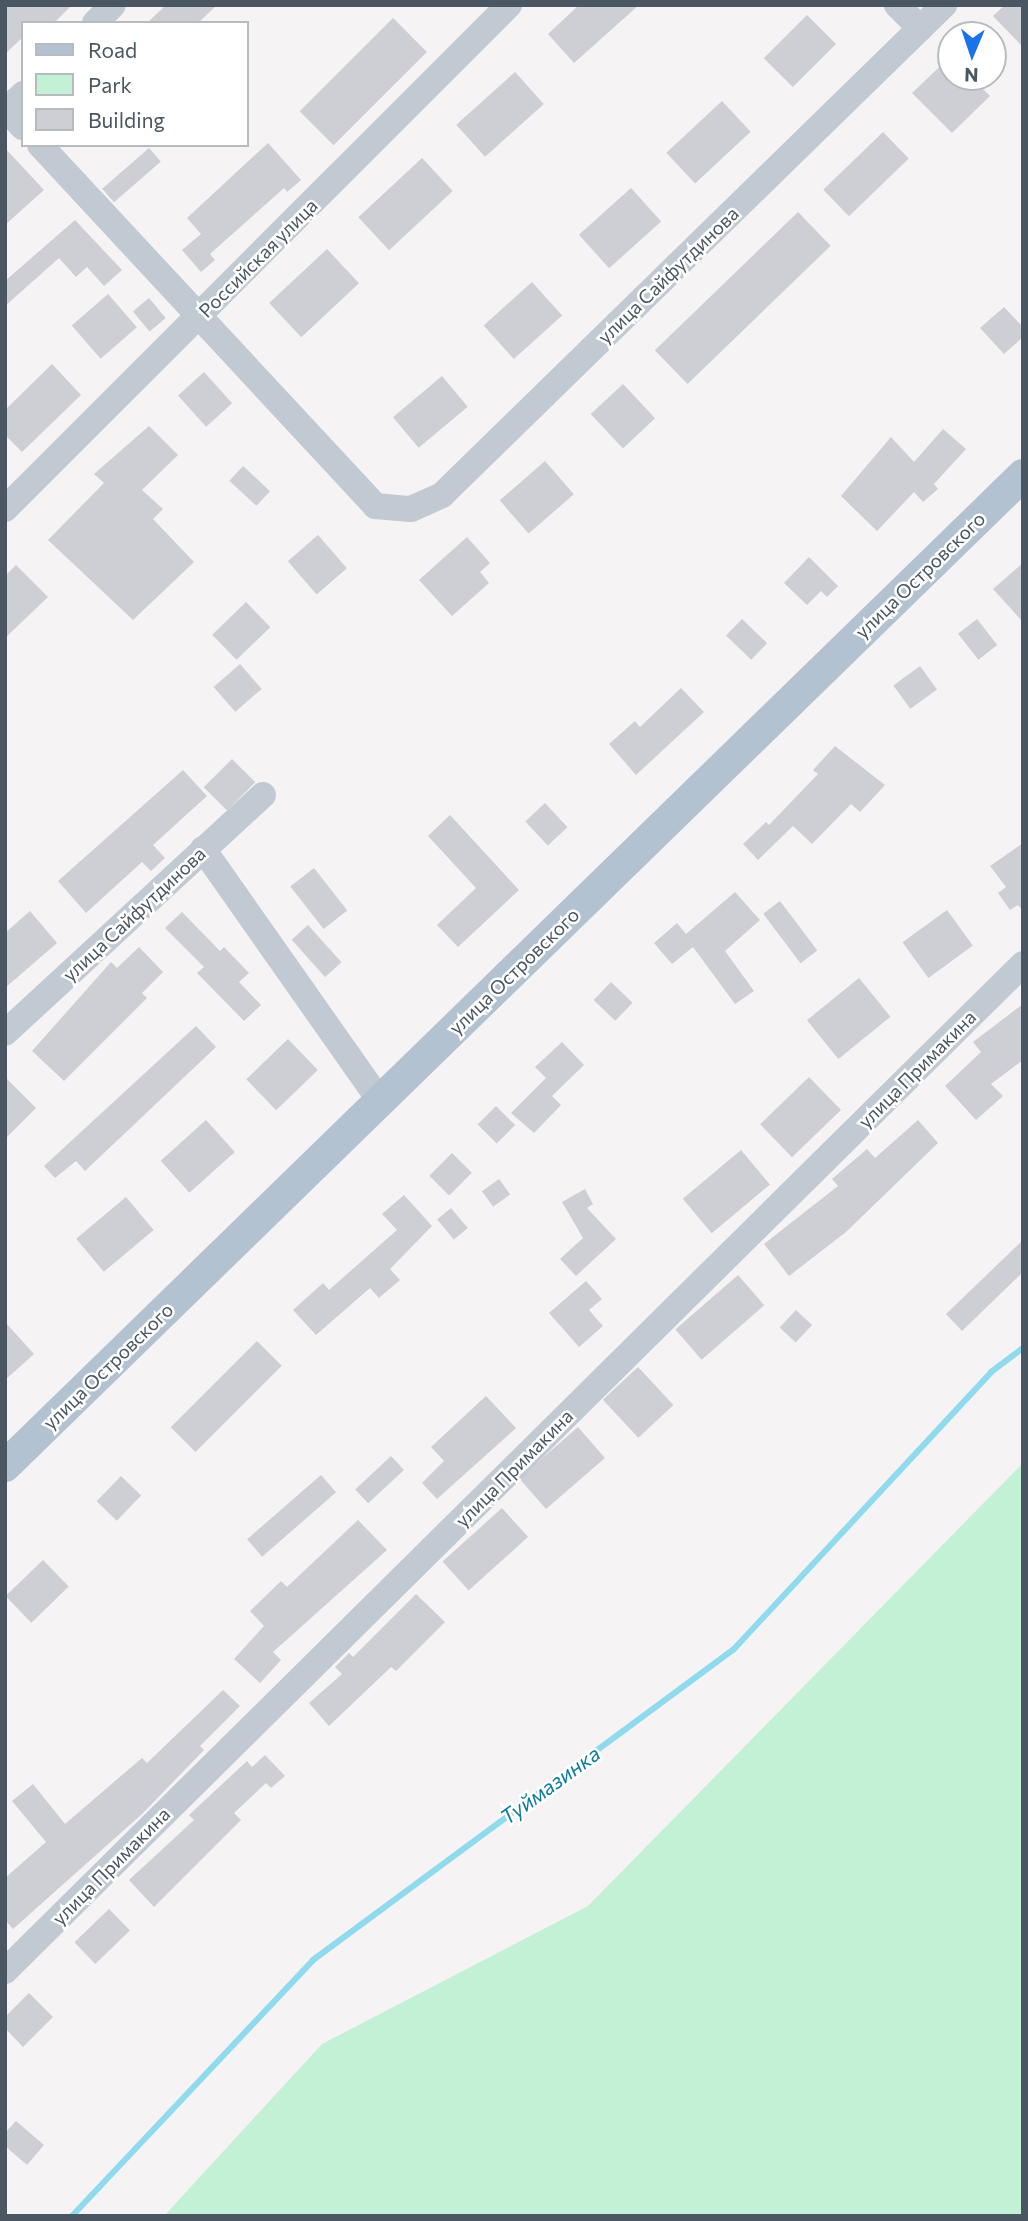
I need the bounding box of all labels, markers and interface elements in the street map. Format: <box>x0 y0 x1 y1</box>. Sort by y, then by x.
legend <box>21 21 248 147</box>
north arrow <box>937 21 1007 91</box>
text: Road <box>88 37 137 62</box>
text: N <box>964 64 979 87</box>
text: Park <box>88 72 132 97</box>
text: Building <box>88 107 165 132</box>
street label: Российская улица <box>194 194 322 322</box>
street label: улица Сайфутдинова <box>593 202 743 348</box>
street label: улица Островского <box>850 507 990 643</box>
street label: улица Сайфутдинова <box>58 842 210 986</box>
street label: улица Островского <box>444 903 584 1039</box>
street label: улица Примакина <box>853 1005 981 1133</box>
street label: улица Островского <box>38 1298 178 1434</box>
street label: улица Примакина <box>450 1404 578 1532</box>
water label: Туймазинка <box>495 1740 605 1830</box>
street label: улица Примакина <box>47 1802 175 1930</box>

